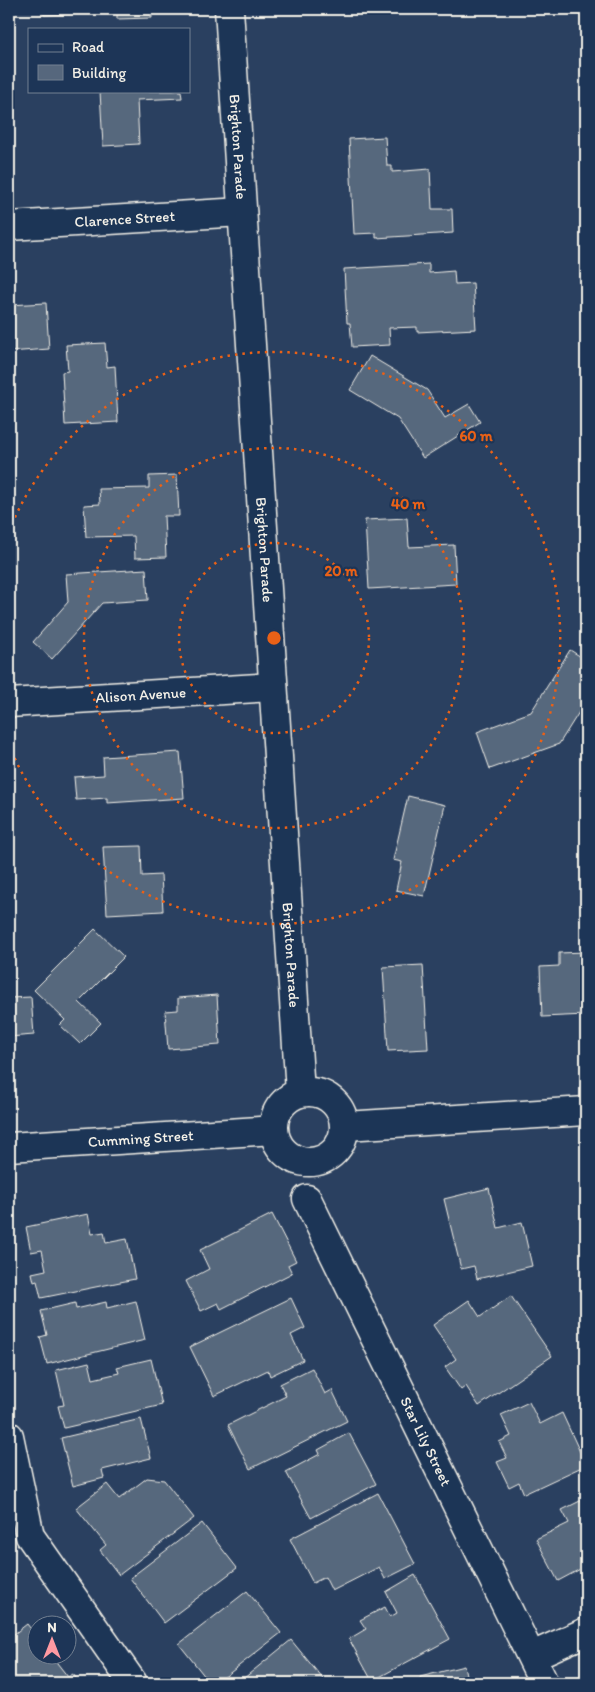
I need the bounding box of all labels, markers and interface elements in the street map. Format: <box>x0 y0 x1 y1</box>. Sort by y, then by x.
legend <box>28 28 190 92</box>
text: Road <box>72 38 105 56</box>
text: Building <box>72 64 126 82</box>
street label: Brighton Parade <box>226 94 250 200</box>
street label: Clarence Street <box>74 207 176 231</box>
text: 60 m <box>459 427 493 445</box>
text: 40 m <box>391 495 426 513</box>
street label: Brighton Parade <box>252 497 277 603</box>
text: 20 m <box>324 562 358 580</box>
centre of rings <box>265 629 283 647</box>
street label: Alison Avenue <box>95 683 187 707</box>
street label: Brighton Parade <box>279 902 303 1008</box>
street label: Cumming Street <box>87 1126 195 1151</box>
street label: Star Lily Street <box>396 1394 455 1489</box>
north arrow <box>28 1614 78 1664</box>
text: N <box>47 1619 57 1636</box>

